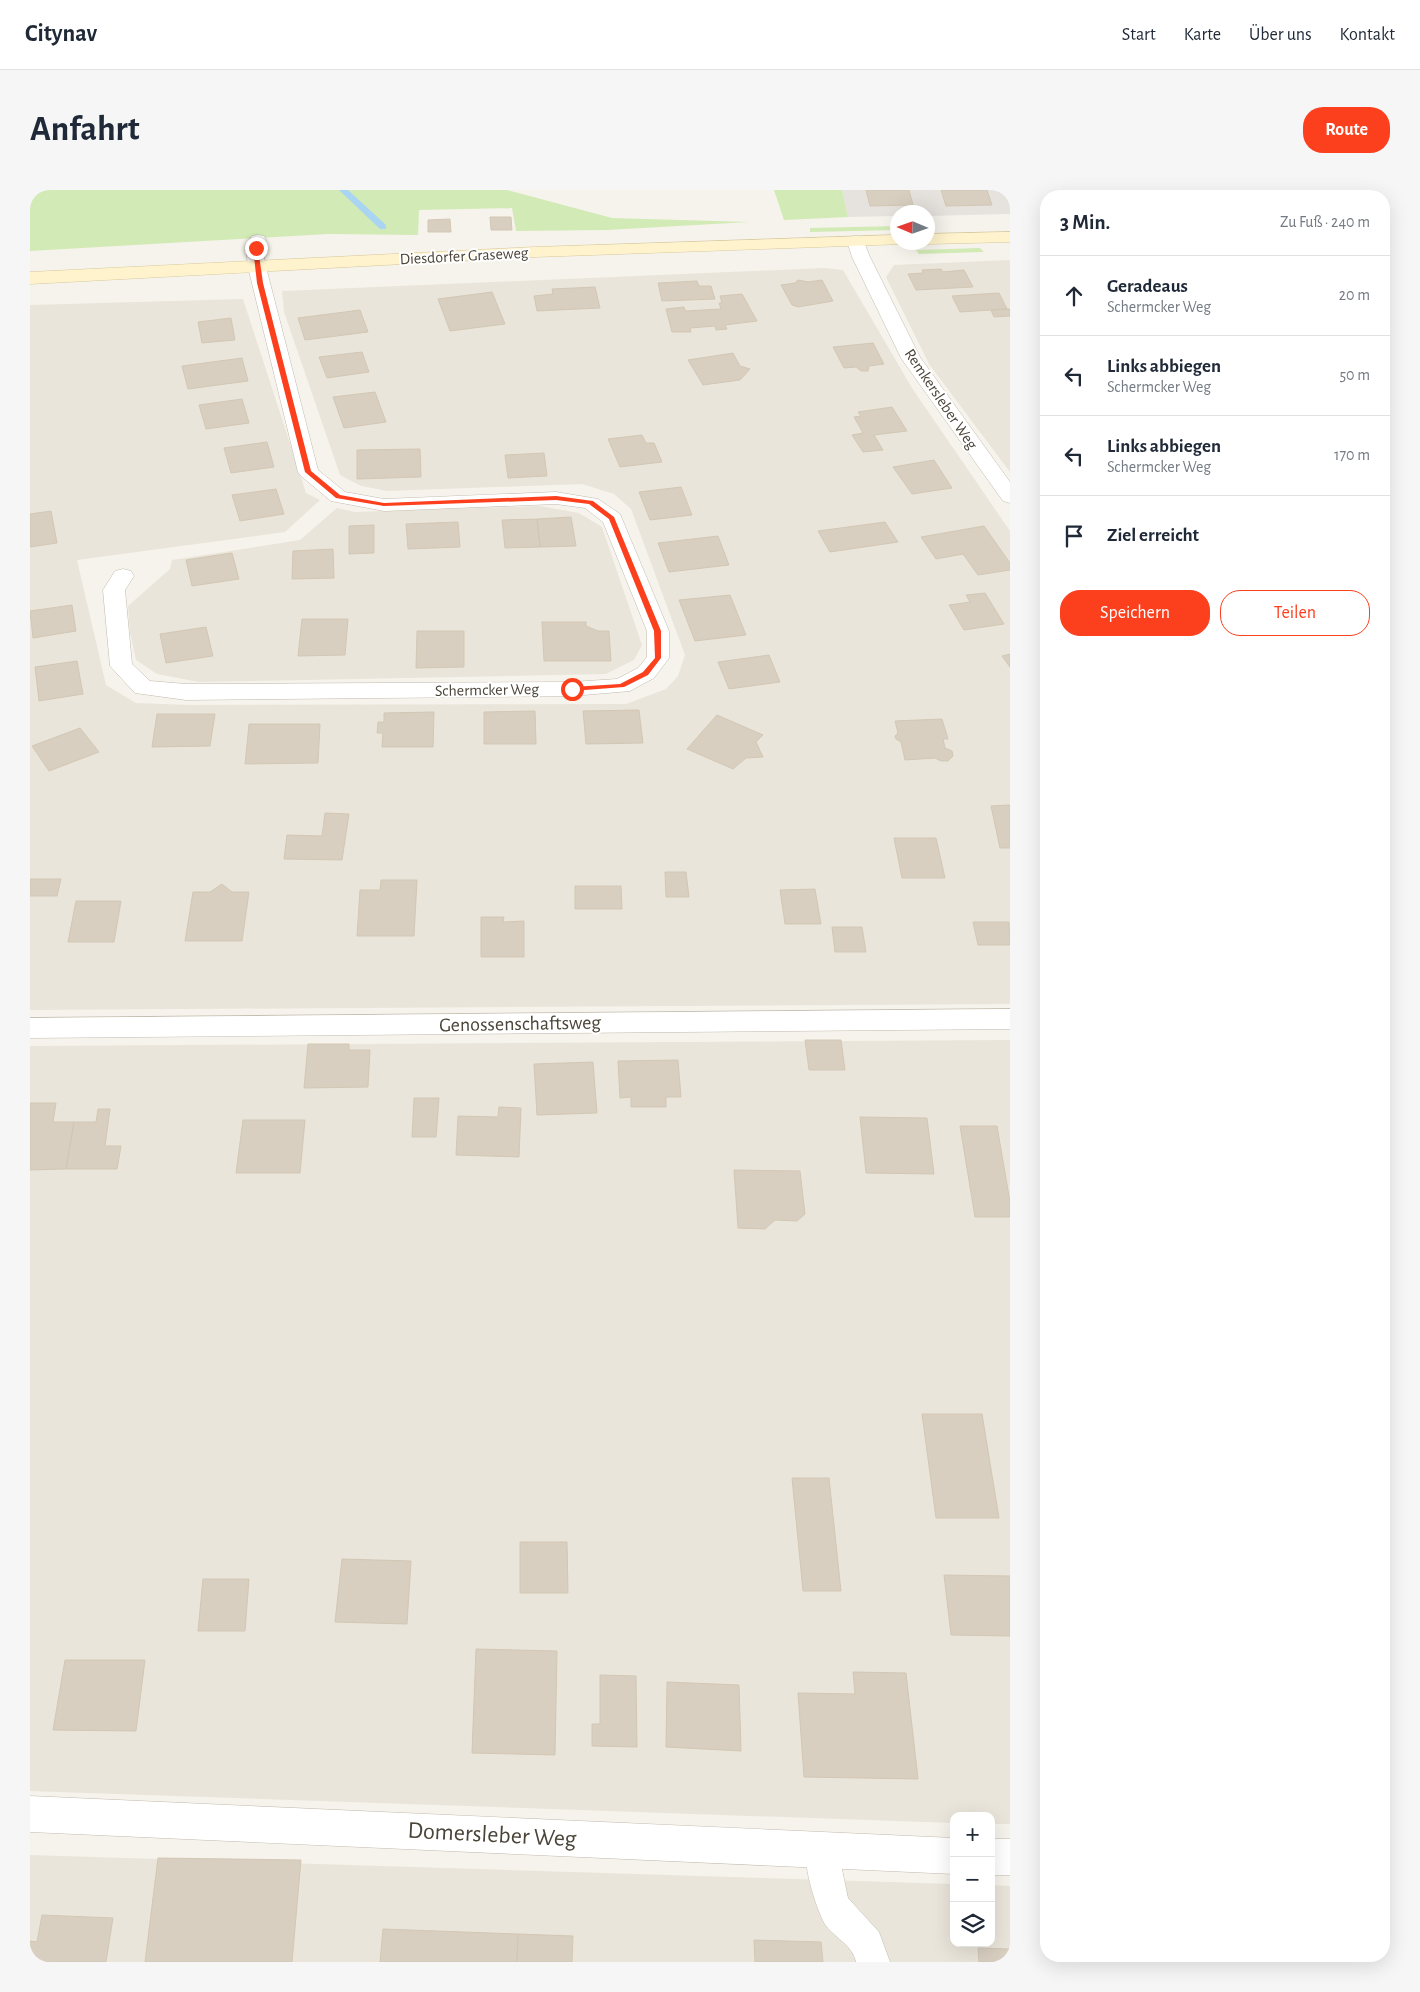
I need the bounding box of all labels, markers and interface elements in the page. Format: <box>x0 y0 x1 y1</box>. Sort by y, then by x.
text: Citynav <box>25 22 97 46</box>
text: Start <box>1122 26 1156 44</box>
text: Karte <box>1184 26 1221 44</box>
text: Über uns <box>1249 26 1312 44</box>
text: Kontakt <box>1340 26 1395 44</box>
button: Route <box>1303 107 1390 153</box>
text: Anfahrt <box>30 112 140 147</box>
north arrow <box>890 205 935 250</box>
text: 3 Min. <box>1060 212 1110 233</box>
text: Zu Fuß · 240 m <box>1280 214 1370 230</box>
route end <box>245 237 268 260</box>
street label: Diesdorfer Graseweg <box>399 245 529 267</box>
text: Geradeaus <box>1107 277 1188 296</box>
icon: ahead <box>1060 282 1088 310</box>
text: 20 m <box>1339 287 1370 303</box>
text: Schermcker Weg <box>1107 299 1211 315</box>
street label: Remkersleber Weg <box>902 346 981 452</box>
text: Links abbiegen <box>1107 357 1221 376</box>
icon: left <box>1060 362 1088 390</box>
text: 50 m <box>1339 367 1370 383</box>
text: Schermcker Weg <box>1107 379 1211 395</box>
text: Links abbiegen <box>1107 437 1221 456</box>
icon: left <box>1060 442 1088 470</box>
text: 170 m <box>1334 447 1370 463</box>
text: Schermcker Weg <box>1107 459 1211 475</box>
icon: arrive <box>1060 522 1088 550</box>
text: Ziel erreicht <box>1107 526 1199 545</box>
button: Speichern <box>1060 590 1210 636</box>
button: Teilen <box>1220 590 1370 636</box>
route start <box>561 678 584 701</box>
street label: Schermcker Weg <box>435 681 539 699</box>
street label: Genossenschaftsweg <box>439 1013 601 1035</box>
map controls <box>950 1812 995 1947</box>
button: + <box>950 1812 995 1857</box>
street label: Domersleber Weg <box>407 1819 577 1851</box>
button: − <box>950 1857 995 1902</box>
button: layers <box>950 1902 995 1947</box>

